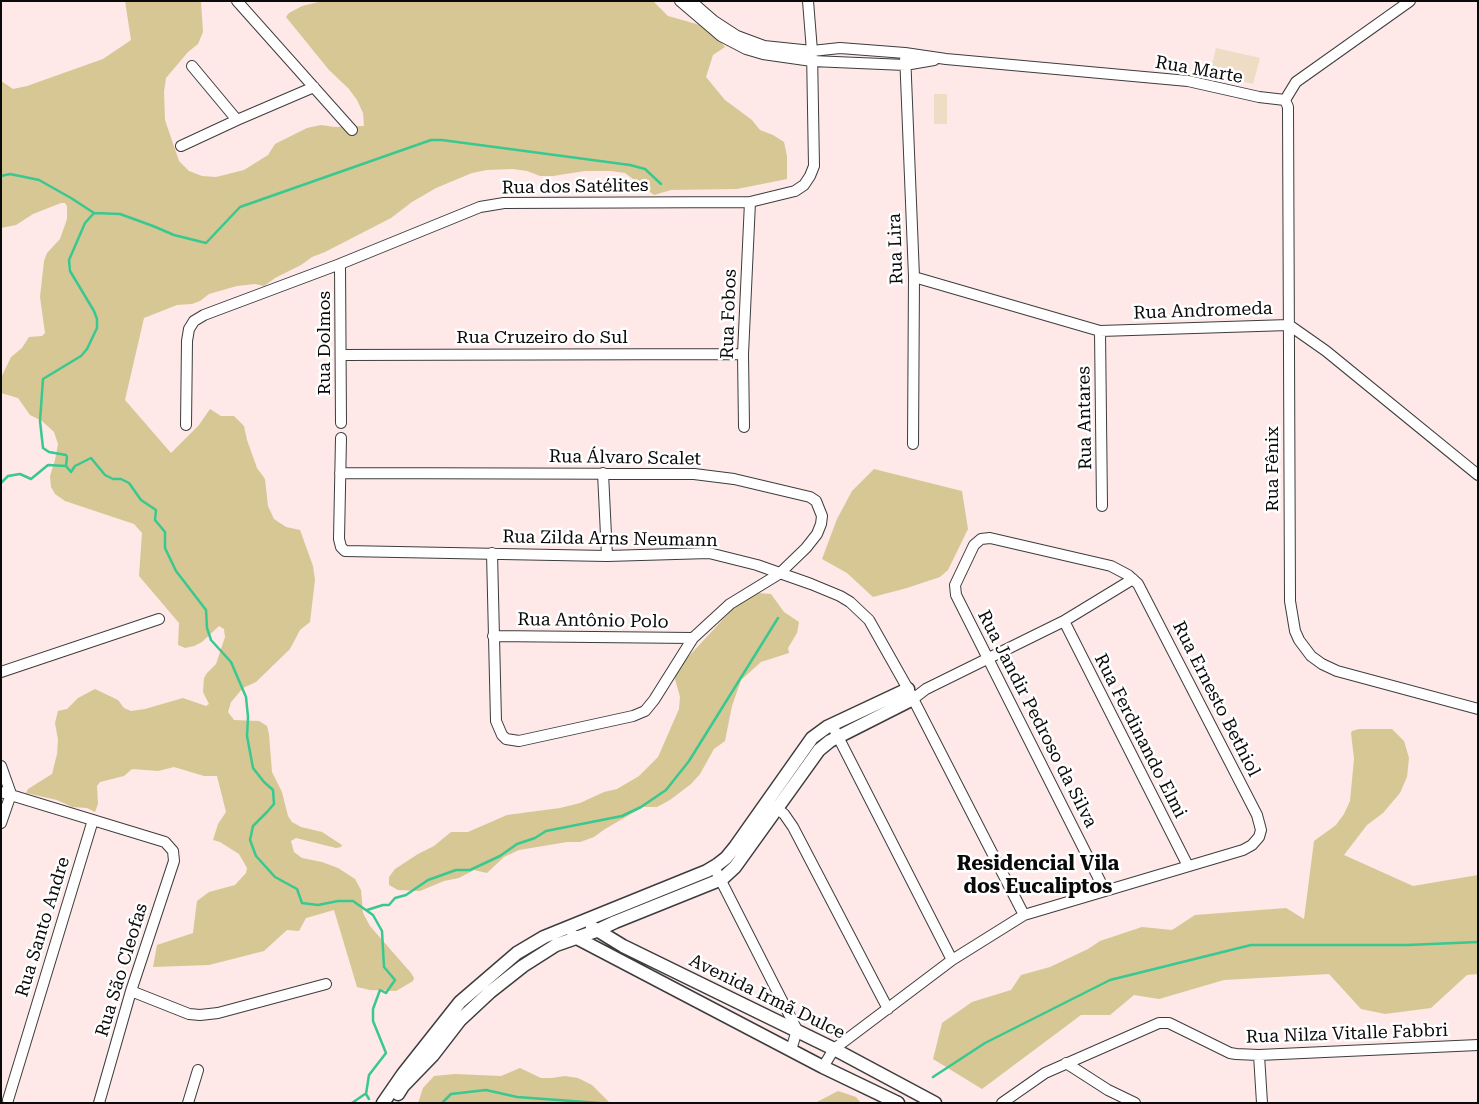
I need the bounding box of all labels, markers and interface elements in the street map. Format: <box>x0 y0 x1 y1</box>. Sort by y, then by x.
street label: Rua Marte <box>1154 52 1244 88</box>
street label: Rua dos Satélites <box>501 175 649 199</box>
street label: Rua Lira <box>884 213 908 285</box>
street label: Rua Fobos <box>717 269 741 359</box>
street label: Rua Dolmos <box>314 291 336 395</box>
street label: Rua Andromeda <box>1133 298 1273 324</box>
street label: Rua Cruzeiro do Sul <box>456 327 628 349</box>
street label: Rua Antares <box>1073 366 1097 470</box>
street label: Rua Fênix <box>1262 426 1284 512</box>
street label: Rua Álvaro Scalet <box>549 446 701 470</box>
street label: Rua Zilda Arns Neumann <box>502 526 718 552</box>
street label: Rua Jandir Pedroso da Silva <box>973 607 1101 831</box>
street label: Rua Antônio Polo <box>517 609 669 633</box>
street label: Rua Ernesto Bethiol <box>1167 618 1265 780</box>
street label: Rua Ferdinando Elmi <box>1089 650 1191 822</box>
district label: Residencial Vila dos Eucaliptos <box>957 852 1119 899</box>
street label: Rua Santo Andre <box>11 854 75 1000</box>
street label: Rua São Cleofas <box>91 901 153 1039</box>
street label: Avenida Irmã Dulce <box>686 950 848 1044</box>
street label: Rua Nilza Vitalle Fabbri <box>1245 1020 1449 1048</box>

